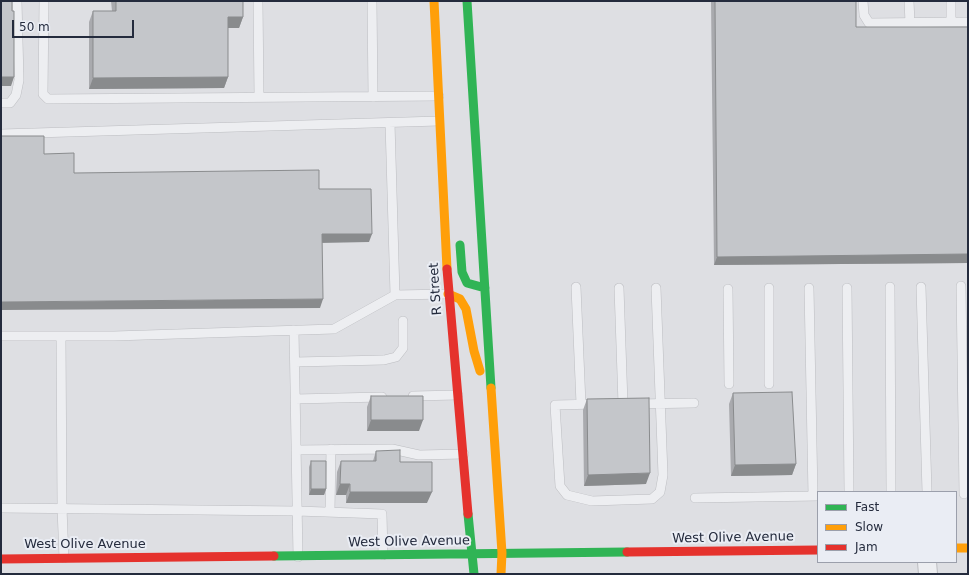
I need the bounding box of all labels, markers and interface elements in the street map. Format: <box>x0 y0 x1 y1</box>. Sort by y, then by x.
scale bar <box>14 12 136 38</box>
text: 50 m <box>19 20 50 34</box>
street label: R Street <box>426 262 446 316</box>
legend <box>817 491 957 563</box>
text: Fast <box>855 500 879 514</box>
text: Slow <box>855 520 883 534</box>
street label: West Olive Avenue <box>672 529 794 547</box>
street label: West Olive Avenue <box>348 533 470 551</box>
street label: West Olive Avenue <box>24 537 146 553</box>
text: Jam <box>855 540 878 554</box>

